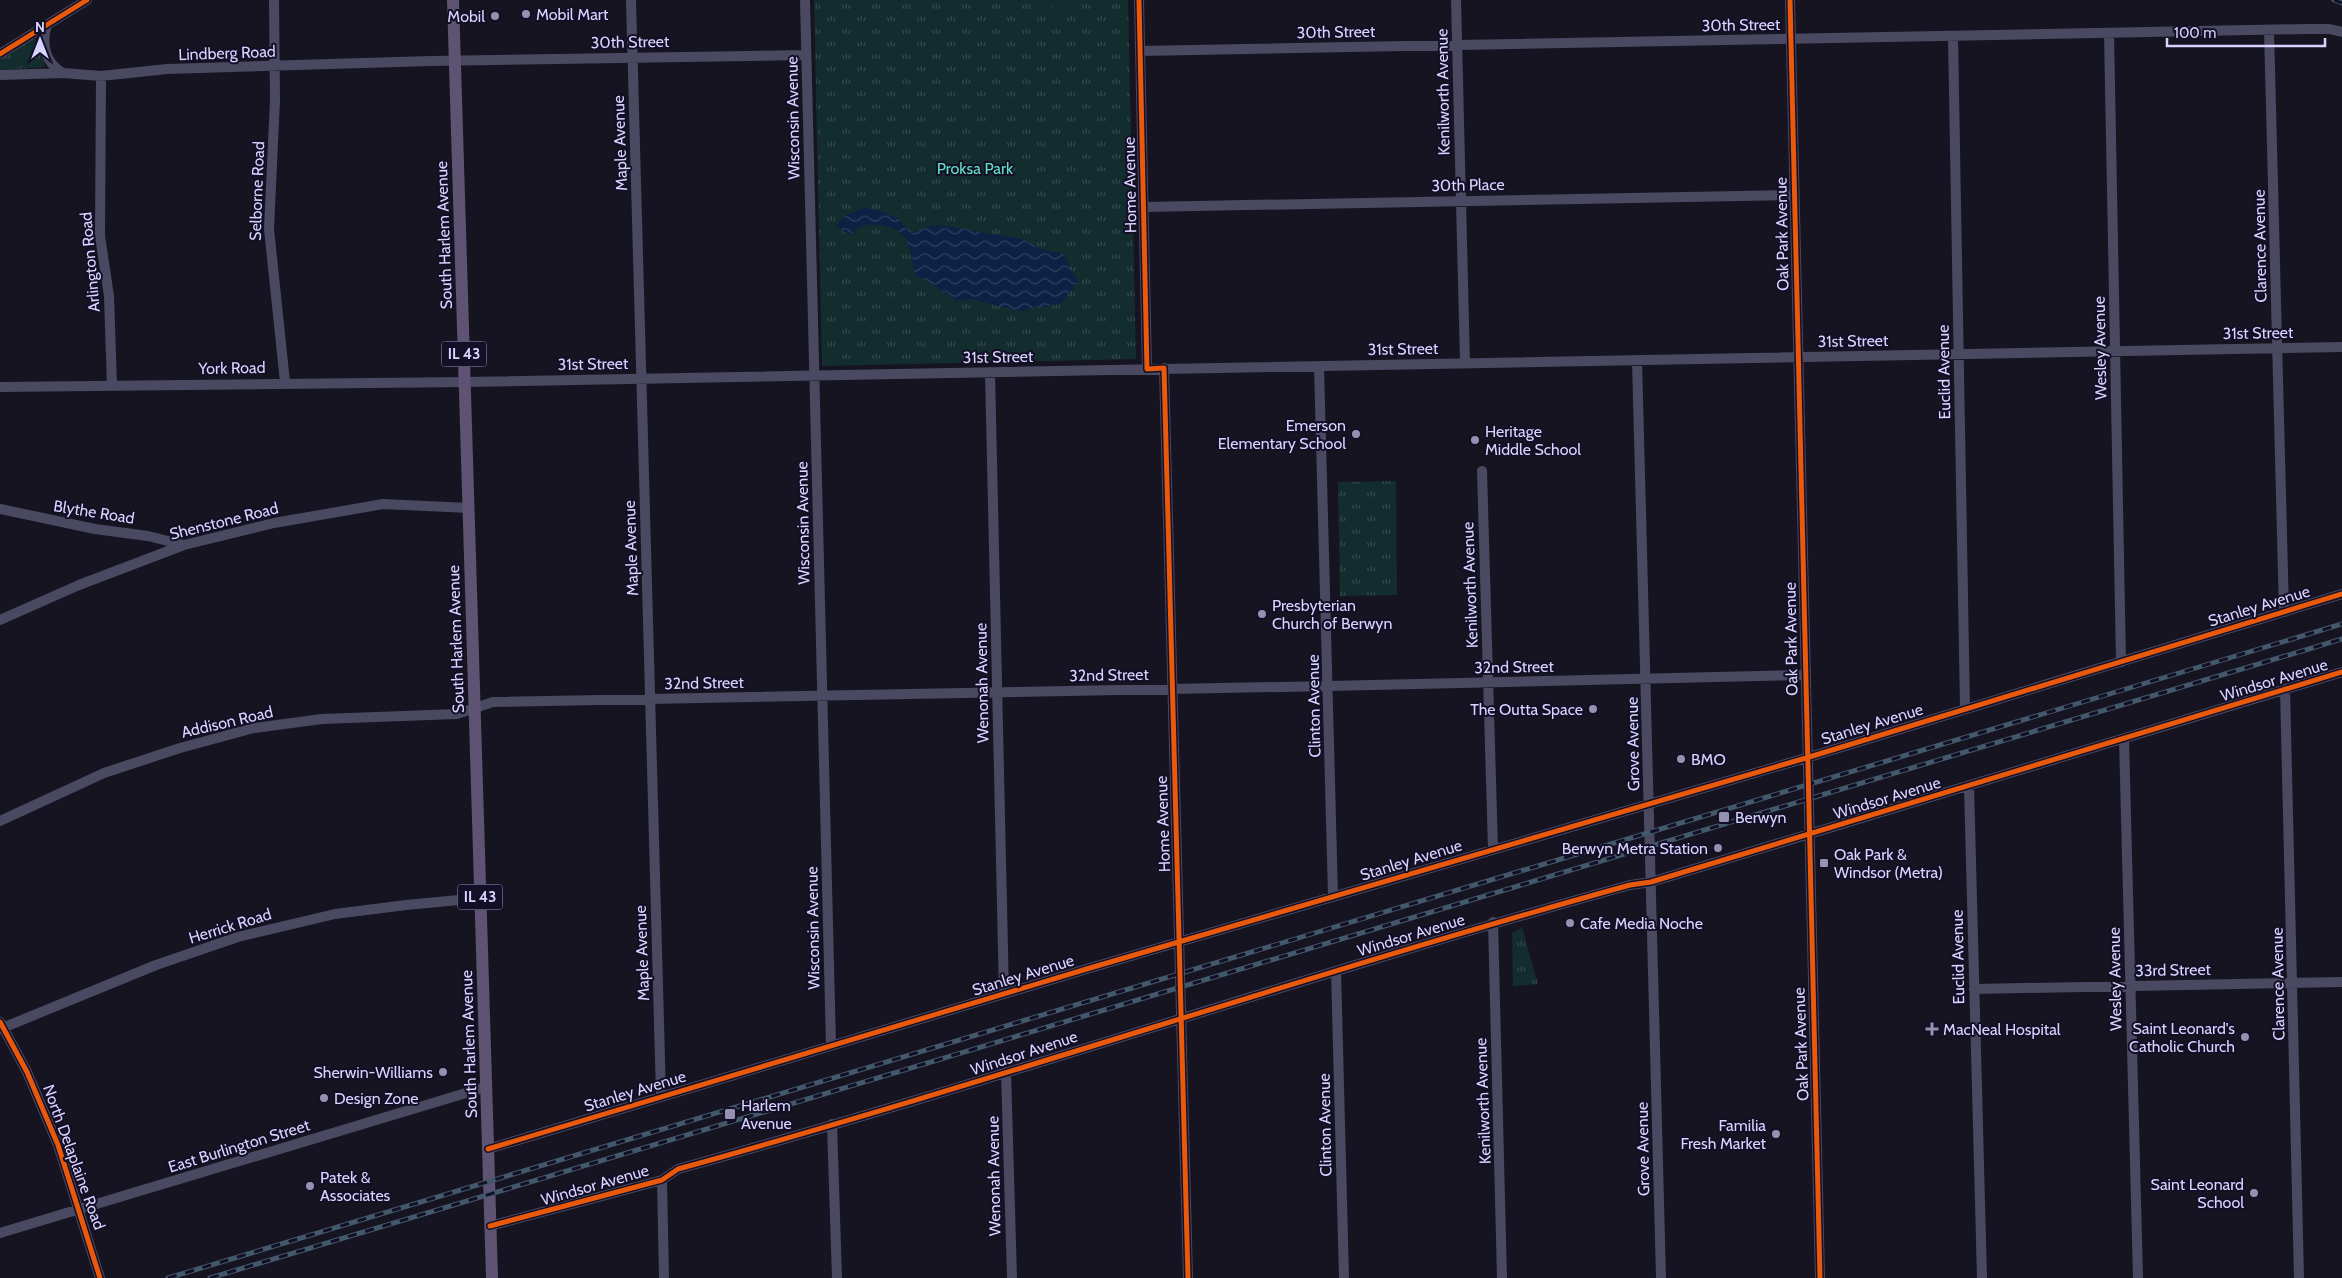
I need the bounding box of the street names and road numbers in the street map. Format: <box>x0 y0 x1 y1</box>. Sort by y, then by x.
street label: 30th Street <box>1702 15 1781 35</box>
street label: 30th Street <box>1297 22 1376 42</box>
street label: Kenilworth Avenue <box>1432 29 1454 155</box>
street label: 30th Street <box>591 32 670 52</box>
street label: Lindberg Road <box>178 42 276 64</box>
street label: Wisconsin Avenue <box>782 56 804 180</box>
street label: Maple Avenue <box>609 95 631 191</box>
street label: Home Avenue <box>1120 137 1140 233</box>
street label: Selborne Road <box>246 141 268 241</box>
street label: South Harlem Avenue <box>432 161 456 309</box>
street label: 30th Place <box>1431 175 1505 195</box>
street label: Oak Park Avenue <box>1772 177 1792 291</box>
street label: Clarence Avenue <box>2250 189 2270 303</box>
street label: Arlington Road <box>76 211 104 313</box>
street label: Wesley Avenue <box>2090 296 2110 400</box>
street label: 31st Street <box>2223 323 2294 343</box>
street label: Euclid Avenue <box>1934 325 1954 419</box>
street label: 31st Street <box>1818 331 1889 351</box>
street label: 31st Street <box>1368 339 1439 359</box>
road number: IL 43 <box>442 342 486 366</box>
street label: 31st Street <box>963 347 1034 367</box>
street label: 31st Street <box>558 354 629 374</box>
street label: York Road <box>197 358 266 378</box>
street label: Wisconsin Avenue <box>792 461 814 585</box>
street label: Blythe Road <box>52 496 136 528</box>
street label: Shenstone Road <box>168 498 280 544</box>
street label: Maple Avenue <box>620 500 642 596</box>
street label: Kenilworth Avenue <box>1458 521 1482 649</box>
street label: South Harlem Avenue <box>444 565 468 713</box>
street label: Oak Park Avenue <box>1781 582 1801 696</box>
street label: Stanley Avenue <box>2206 582 2312 630</box>
street label: Wenonah Avenue <box>971 623 993 743</box>
street label: Clinton Avenue <box>1304 654 1324 758</box>
street label: Windsor Avenue <box>2218 655 2330 705</box>
street label: 32nd Street <box>1474 657 1555 677</box>
street label: 32nd Street <box>1069 665 1150 685</box>
street label: 32nd Street <box>664 673 745 693</box>
street label: Grove Avenue <box>1623 697 1643 791</box>
street label: Stanley Avenue <box>1819 700 1925 748</box>
street label: Addison Road <box>179 702 275 742</box>
street label: Windsor Avenue <box>1831 773 1943 823</box>
street label: Home Avenue <box>1152 775 1174 873</box>
street label: Stanley Avenue <box>1358 836 1464 884</box>
street label: Wisconsin Avenue <box>802 866 824 990</box>
road number: IL 43 <box>458 884 502 910</box>
street label: Herrick Road <box>186 904 274 948</box>
street label: Maple Avenue <box>631 905 653 1001</box>
street label: Windsor Avenue <box>1355 910 1467 960</box>
street label: Euclid Avenue <box>1948 910 1968 1004</box>
street label: Wesley Avenue <box>2105 927 2125 1031</box>
street label: Clarence Avenue <box>2268 927 2288 1041</box>
street label: Stanley Avenue <box>970 951 1076 999</box>
street label: 33rd Street <box>2135 960 2212 980</box>
street label: South Harlem Avenue <box>457 970 481 1118</box>
street label: Oak Park Avenue <box>1790 987 1812 1101</box>
street label: Windsor Avenue <box>968 1027 1080 1079</box>
street label: Kenilworth Avenue <box>1471 1037 1495 1165</box>
street label: Stanley Avenue <box>582 1067 688 1115</box>
street label: Clinton Avenue <box>1315 1073 1335 1177</box>
street label: North Delaplaine Road <box>39 1082 109 1232</box>
street label: Grove Avenue <box>1633 1102 1653 1196</box>
street label: East Burlington Street <box>166 1115 313 1177</box>
street label: Wenonah Avenue <box>983 1116 1005 1236</box>
street label: Windsor Avenue <box>539 1161 651 1209</box>

